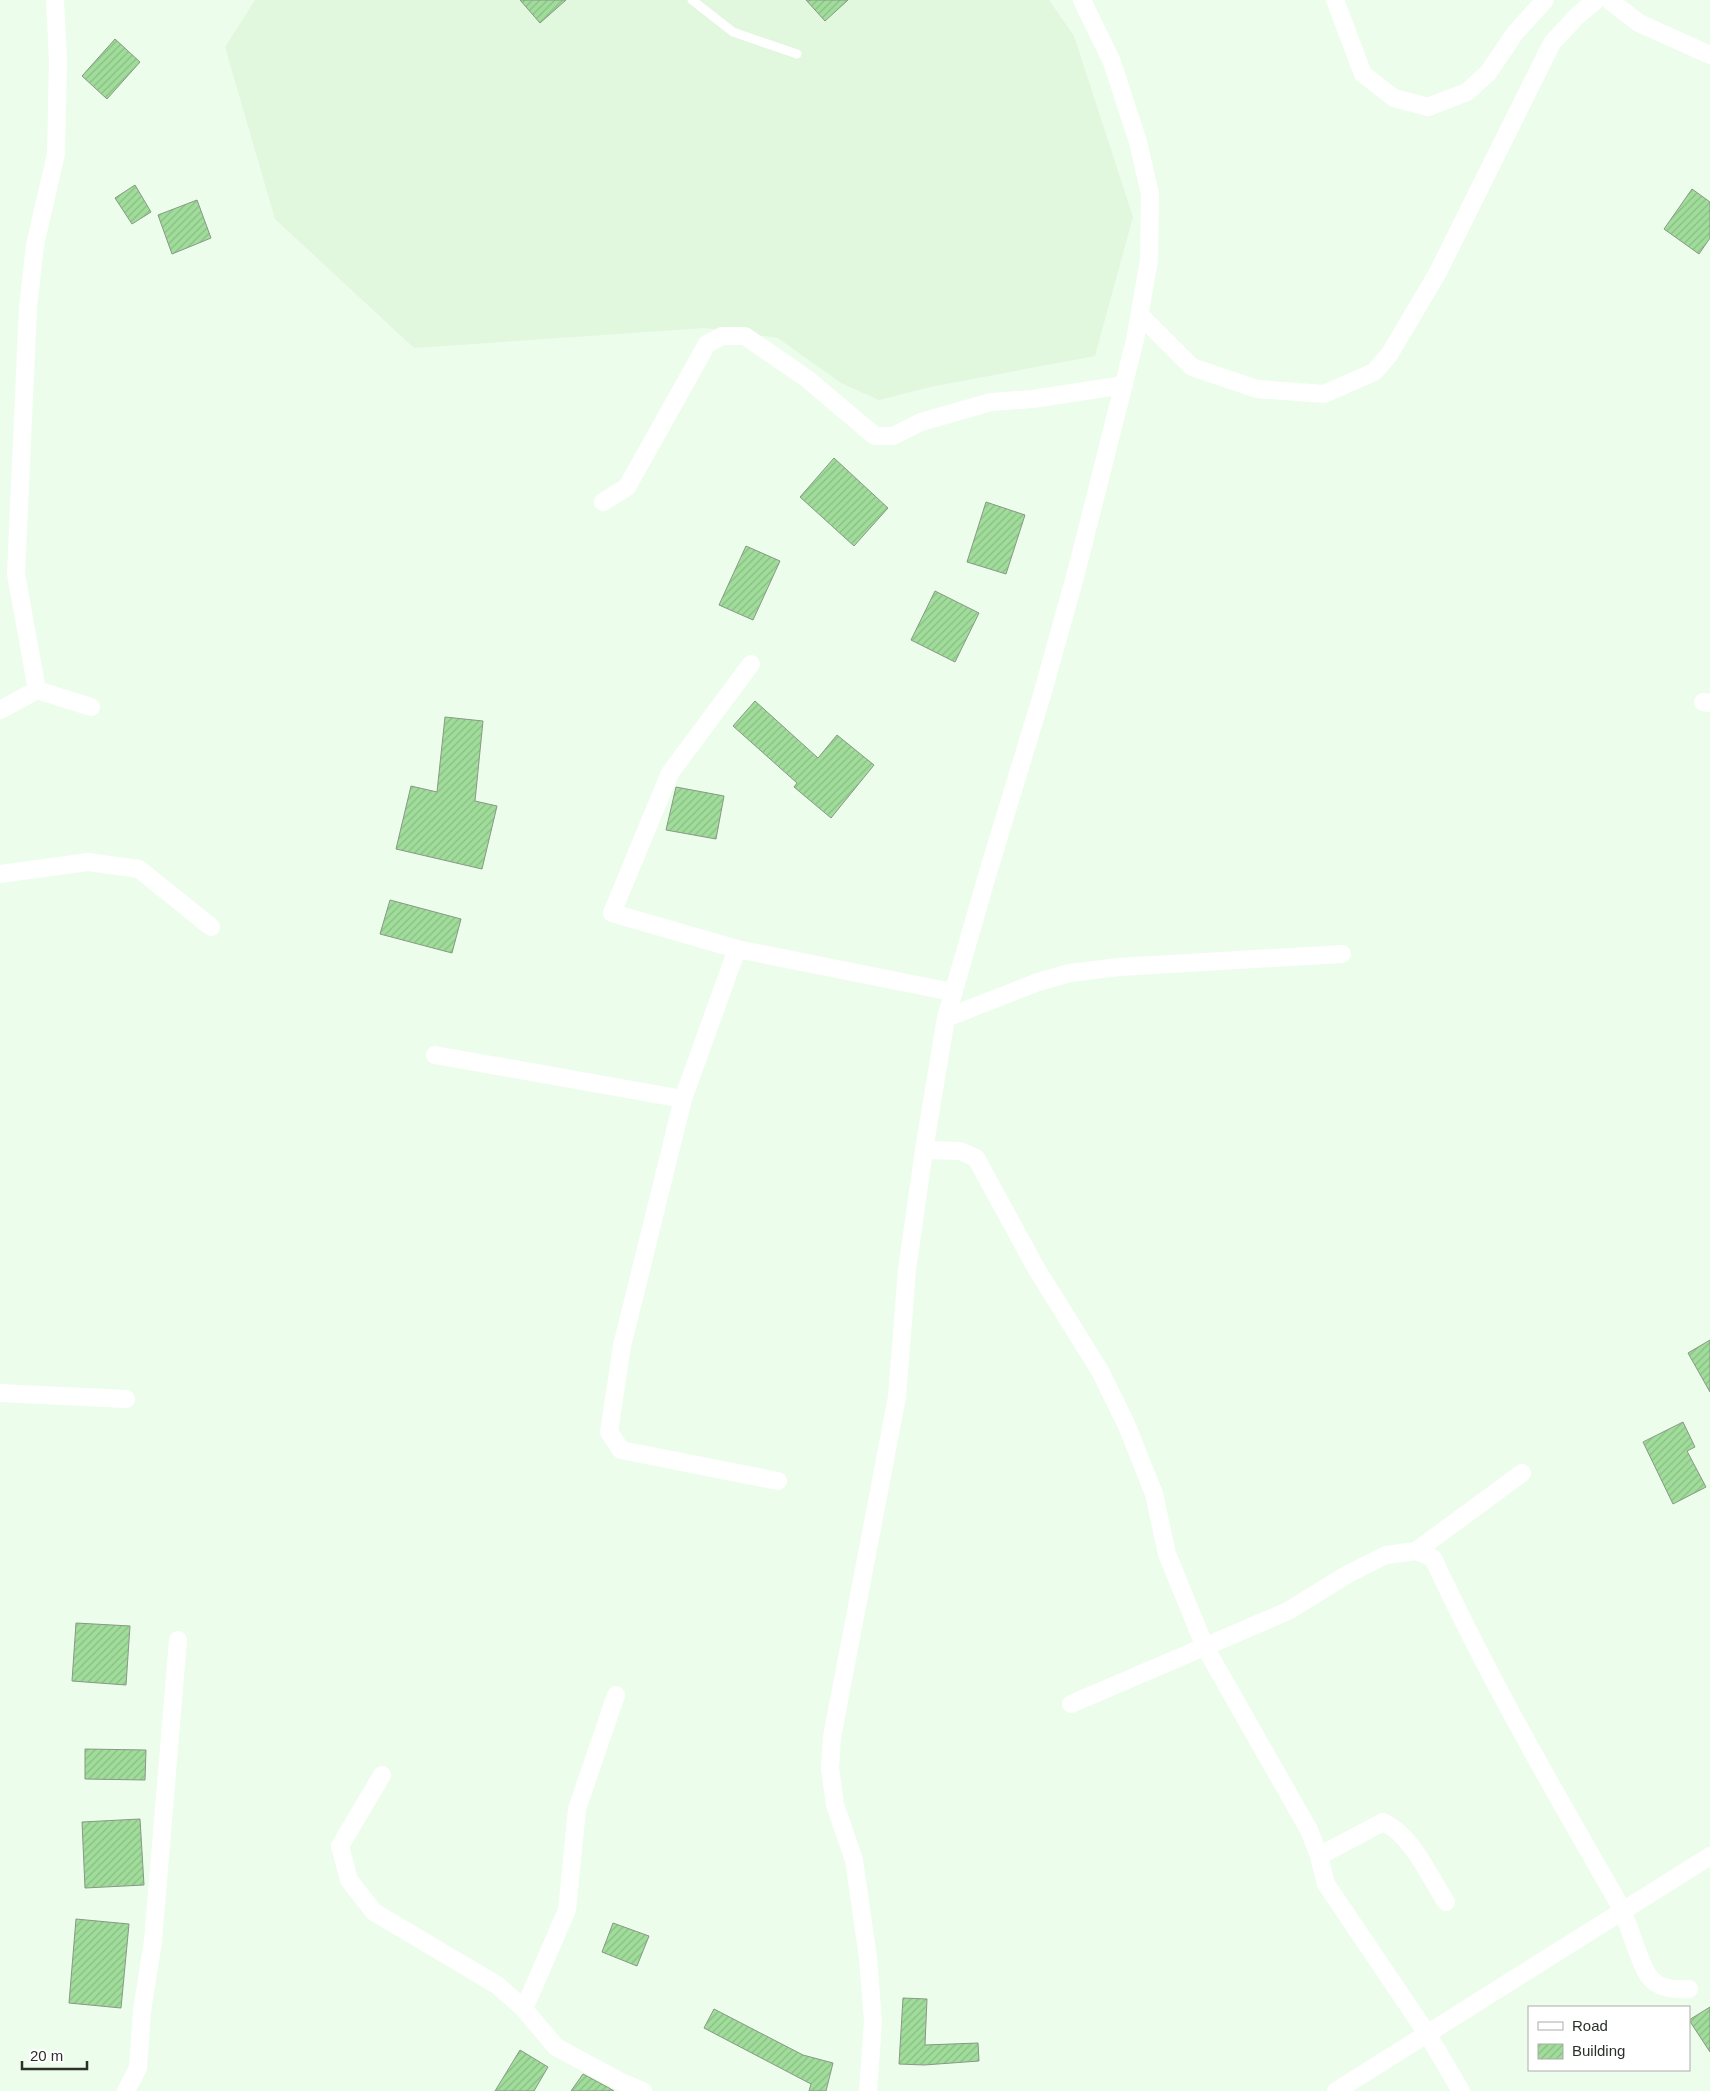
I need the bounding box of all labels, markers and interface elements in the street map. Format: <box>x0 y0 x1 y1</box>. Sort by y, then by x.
legend <box>1528 2006 1690 2071</box>
text: Road <box>1572 2017 1608 2034</box>
scale bar <box>22 2038 88 2070</box>
text: Building <box>1572 2042 1625 2059</box>
text: 20 m <box>30 2047 63 2064</box>

